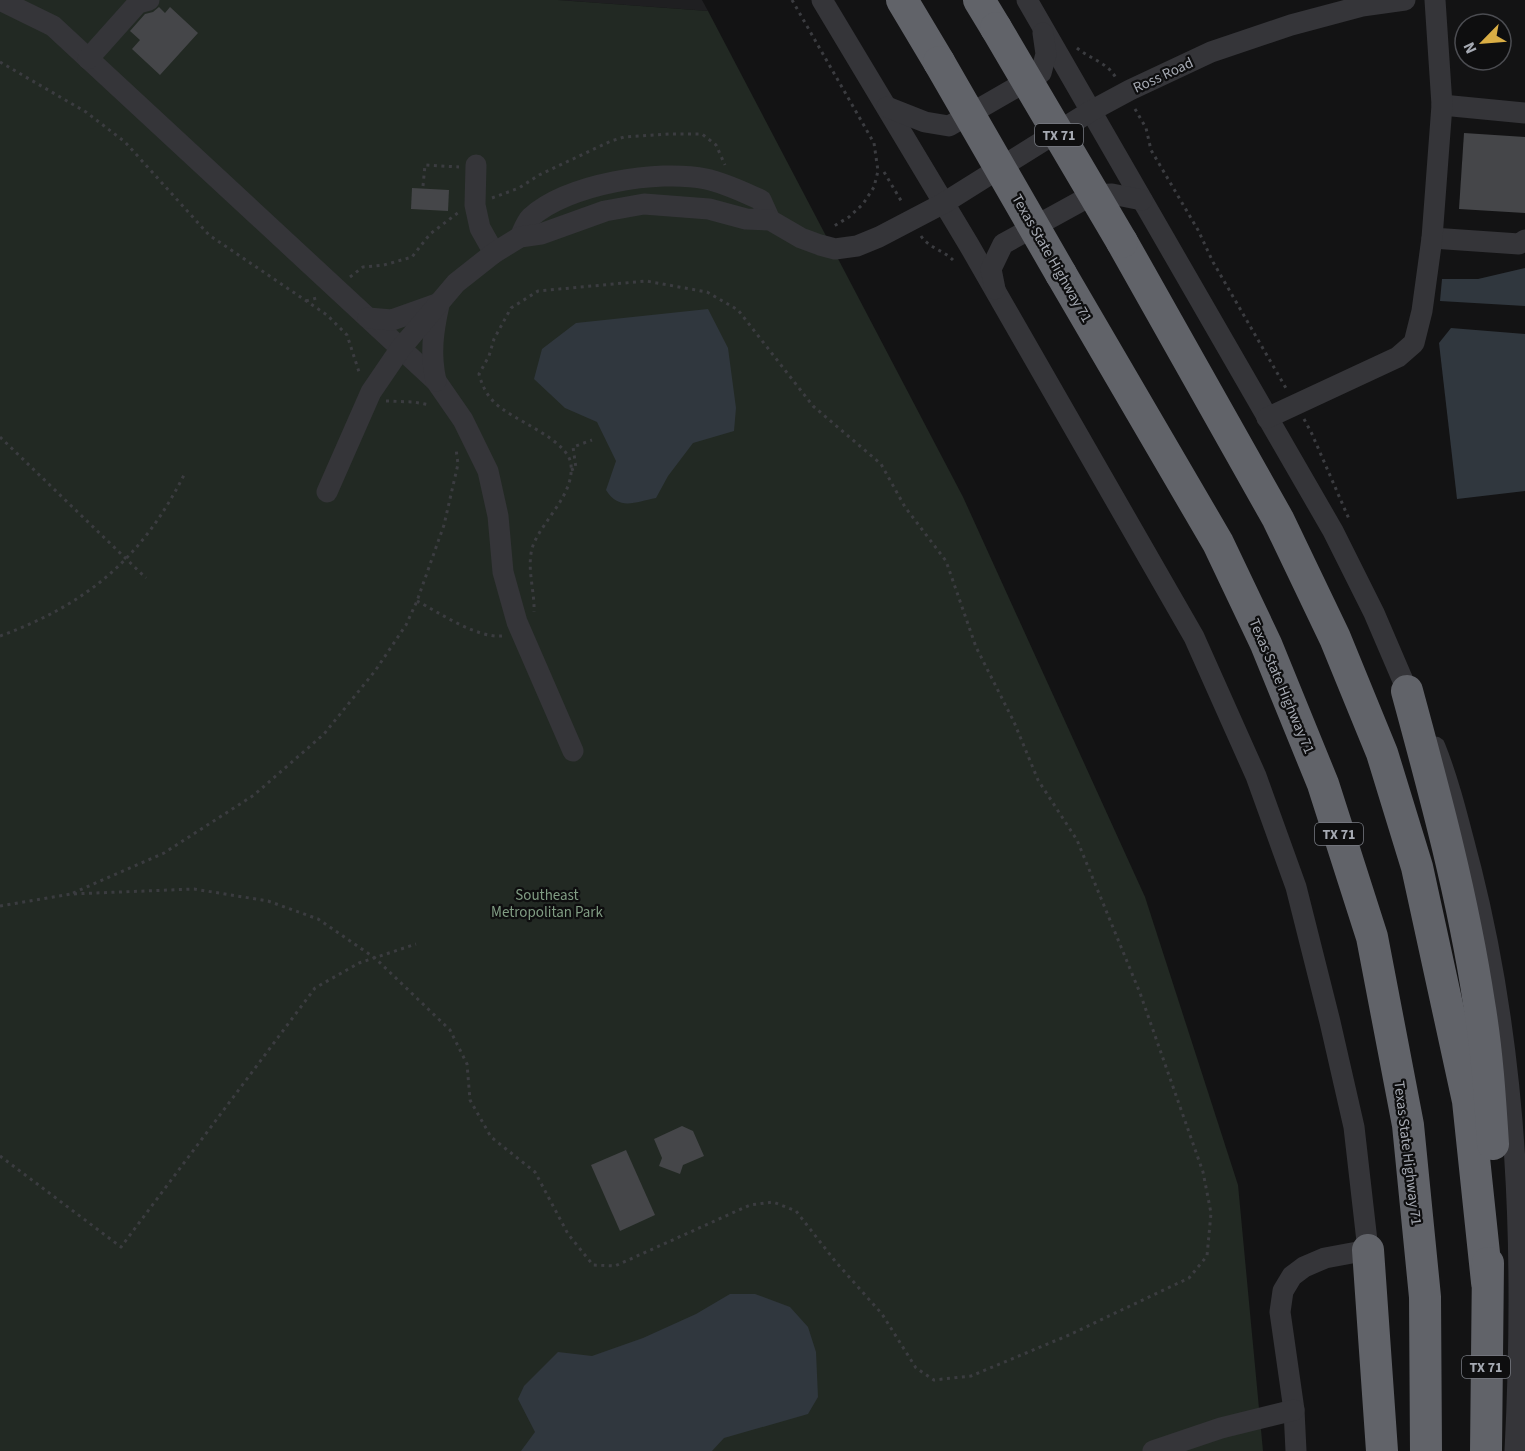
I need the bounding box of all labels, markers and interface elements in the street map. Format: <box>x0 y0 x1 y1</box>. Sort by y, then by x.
north arrow <box>1453 12 1513 72</box>
text: N <box>1458 38 1483 57</box>
street label: Ross Road <box>1130 52 1197 99</box>
road number: TX 71 <box>1035 124 1083 146</box>
street label: Texas State Highway 71 <box>1006 190 1097 326</box>
street label: Texas State Highway 71 <box>1244 615 1320 757</box>
road number: TX 71 <box>1315 823 1363 845</box>
park label: Southeast Metropolitan Park <box>491 885 604 923</box>
street label: Texas State Highway 71 <box>1388 1080 1427 1226</box>
road number: TX 71 <box>1462 1356 1510 1378</box>

